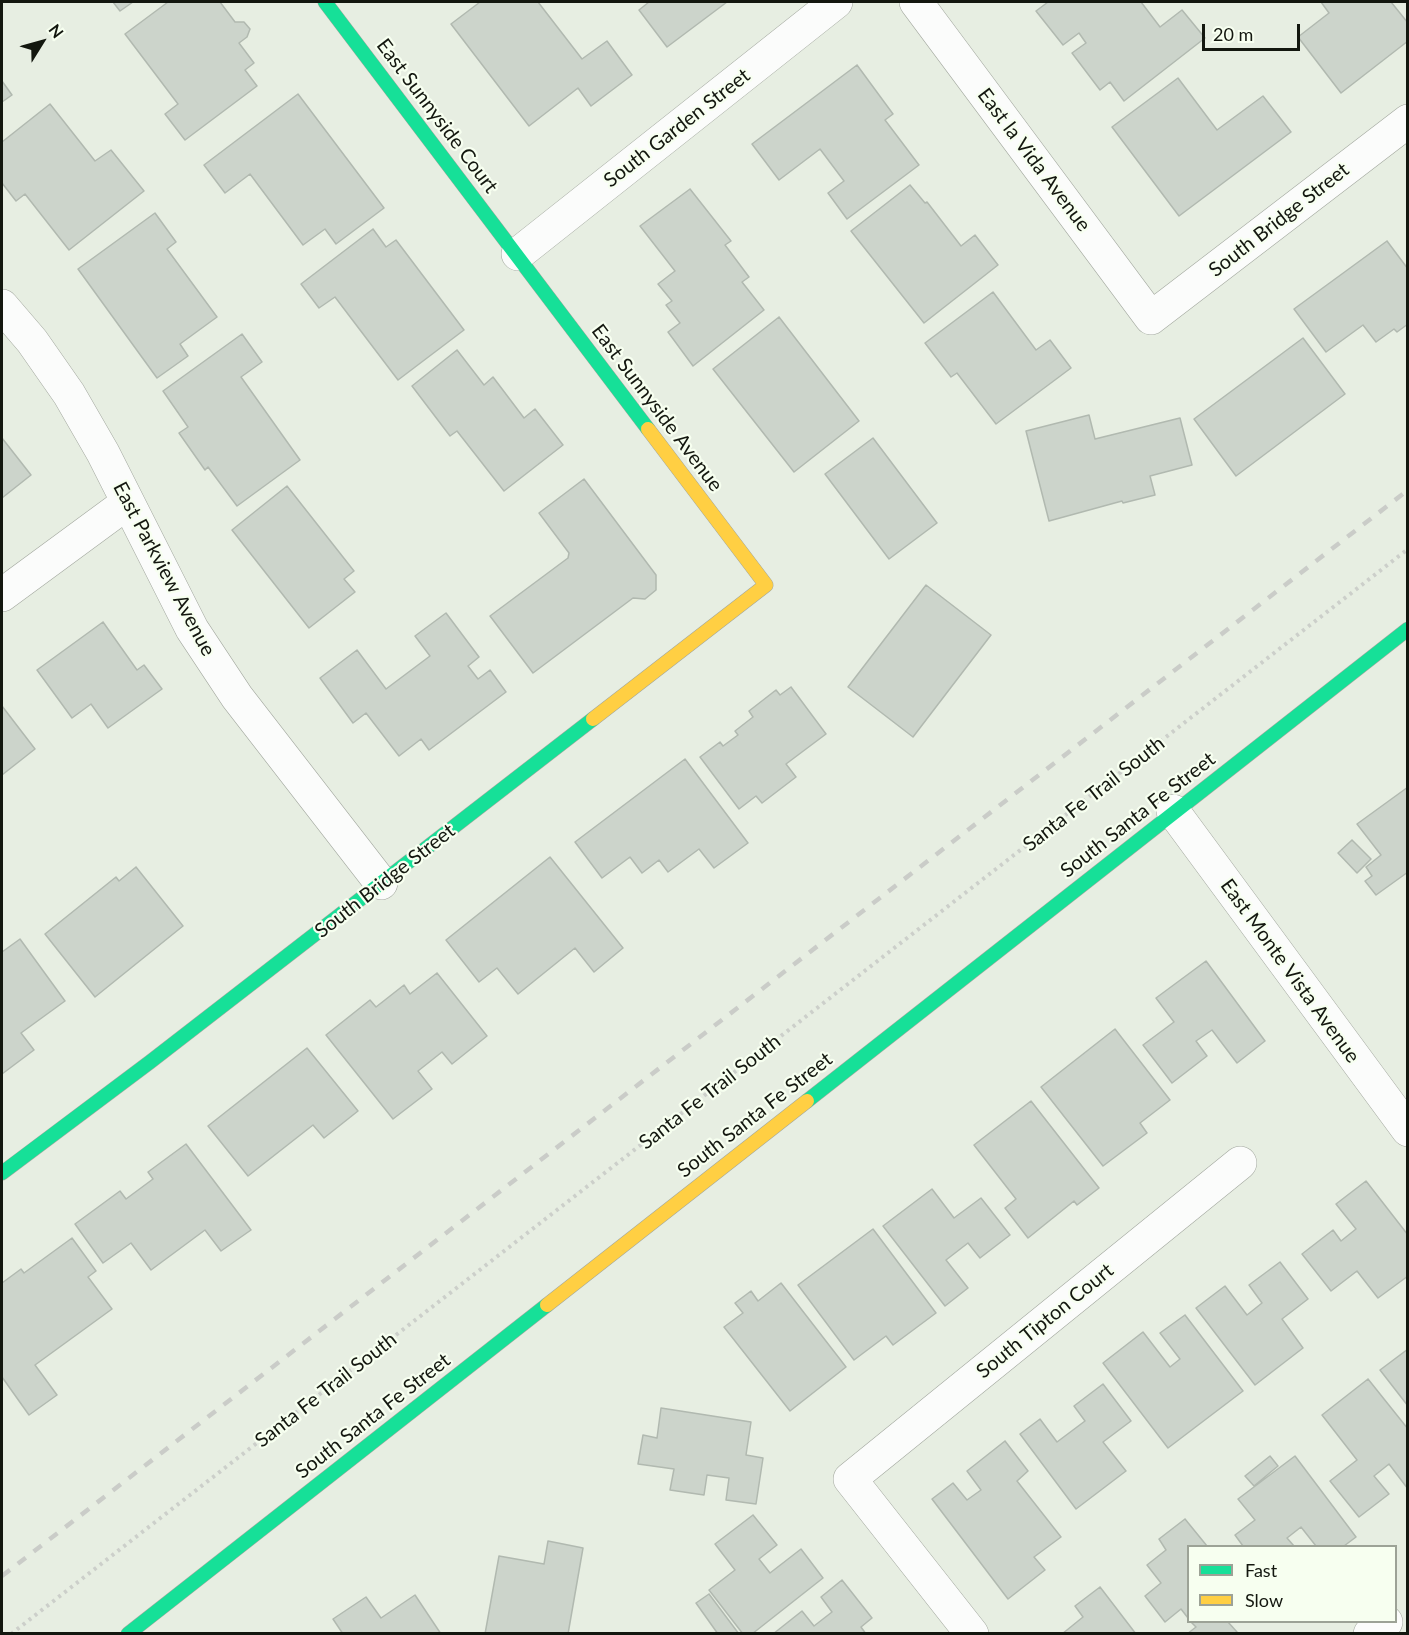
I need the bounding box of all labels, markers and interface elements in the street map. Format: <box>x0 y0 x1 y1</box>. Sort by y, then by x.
north arrow <box>12 12 72 72</box>
scale bar <box>1205 12 1302 50</box>
text: N <box>45 20 68 42</box>
text: 20 m <box>1213 23 1253 45</box>
street label: East Sunnyside Court <box>371 34 503 198</box>
street label: South Garden Street <box>599 64 755 192</box>
street label: East la Vida Avenue <box>972 84 1096 236</box>
street label: South Bridge Street <box>1204 158 1354 282</box>
street label: East Sunnyside Avenue <box>586 320 728 496</box>
street label: East Parkview Avenue <box>108 478 220 660</box>
street label: Santa Fe Trail South <box>1018 731 1170 857</box>
street label: South Santa Fe Street <box>1056 747 1220 883</box>
street label: South Bridge Street <box>310 819 460 943</box>
street label: East Monte Vista Avenue <box>1215 874 1365 1068</box>
street label: Santa Fe Trail South <box>634 1029 786 1155</box>
street label: South Santa Fe Street <box>673 1047 837 1183</box>
street label: South Tipton Court <box>972 1258 1118 1384</box>
street label: Santa Fe Trail South <box>250 1327 402 1453</box>
street label: South Santa Fe Street <box>291 1348 455 1484</box>
legend <box>1187 1545 1397 1623</box>
text: Fast <box>1245 1559 1277 1581</box>
text: Slow <box>1245 1589 1283 1611</box>

